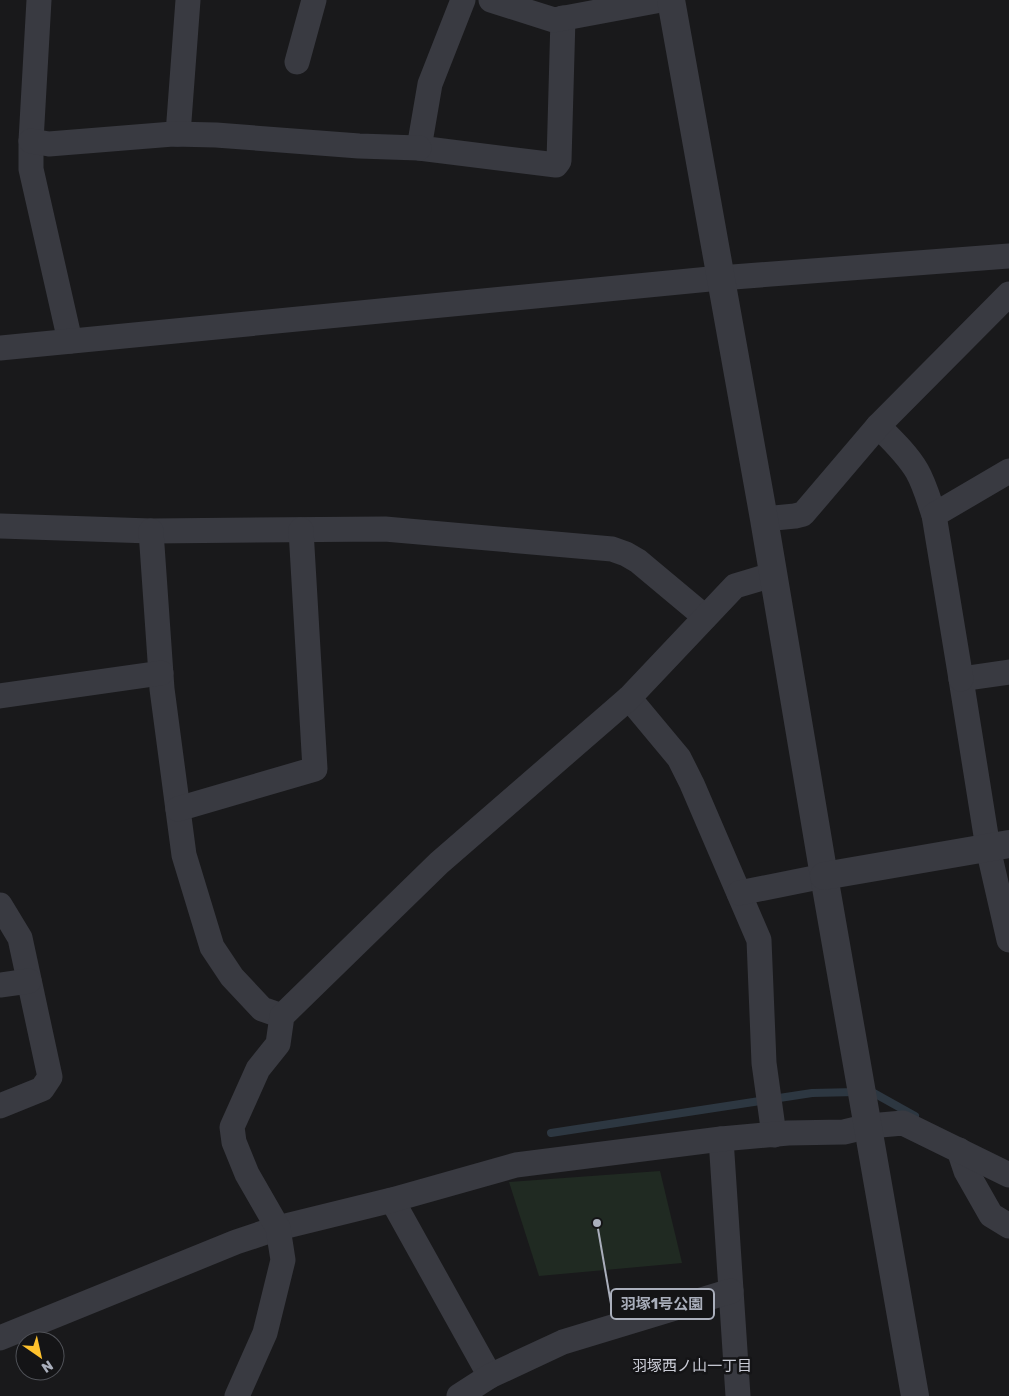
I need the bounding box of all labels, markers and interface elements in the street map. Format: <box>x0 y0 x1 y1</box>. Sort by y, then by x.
callout: 羽塚1号公園 <box>611 1289 714 1319</box>
text: 羽塚1号公園 <box>621 1295 703 1313</box>
north arrow <box>15 1331 65 1381</box>
text: N <box>38 1356 56 1376</box>
district label: 羽塚西ノ山一丁目 <box>632 1357 752 1375</box>

